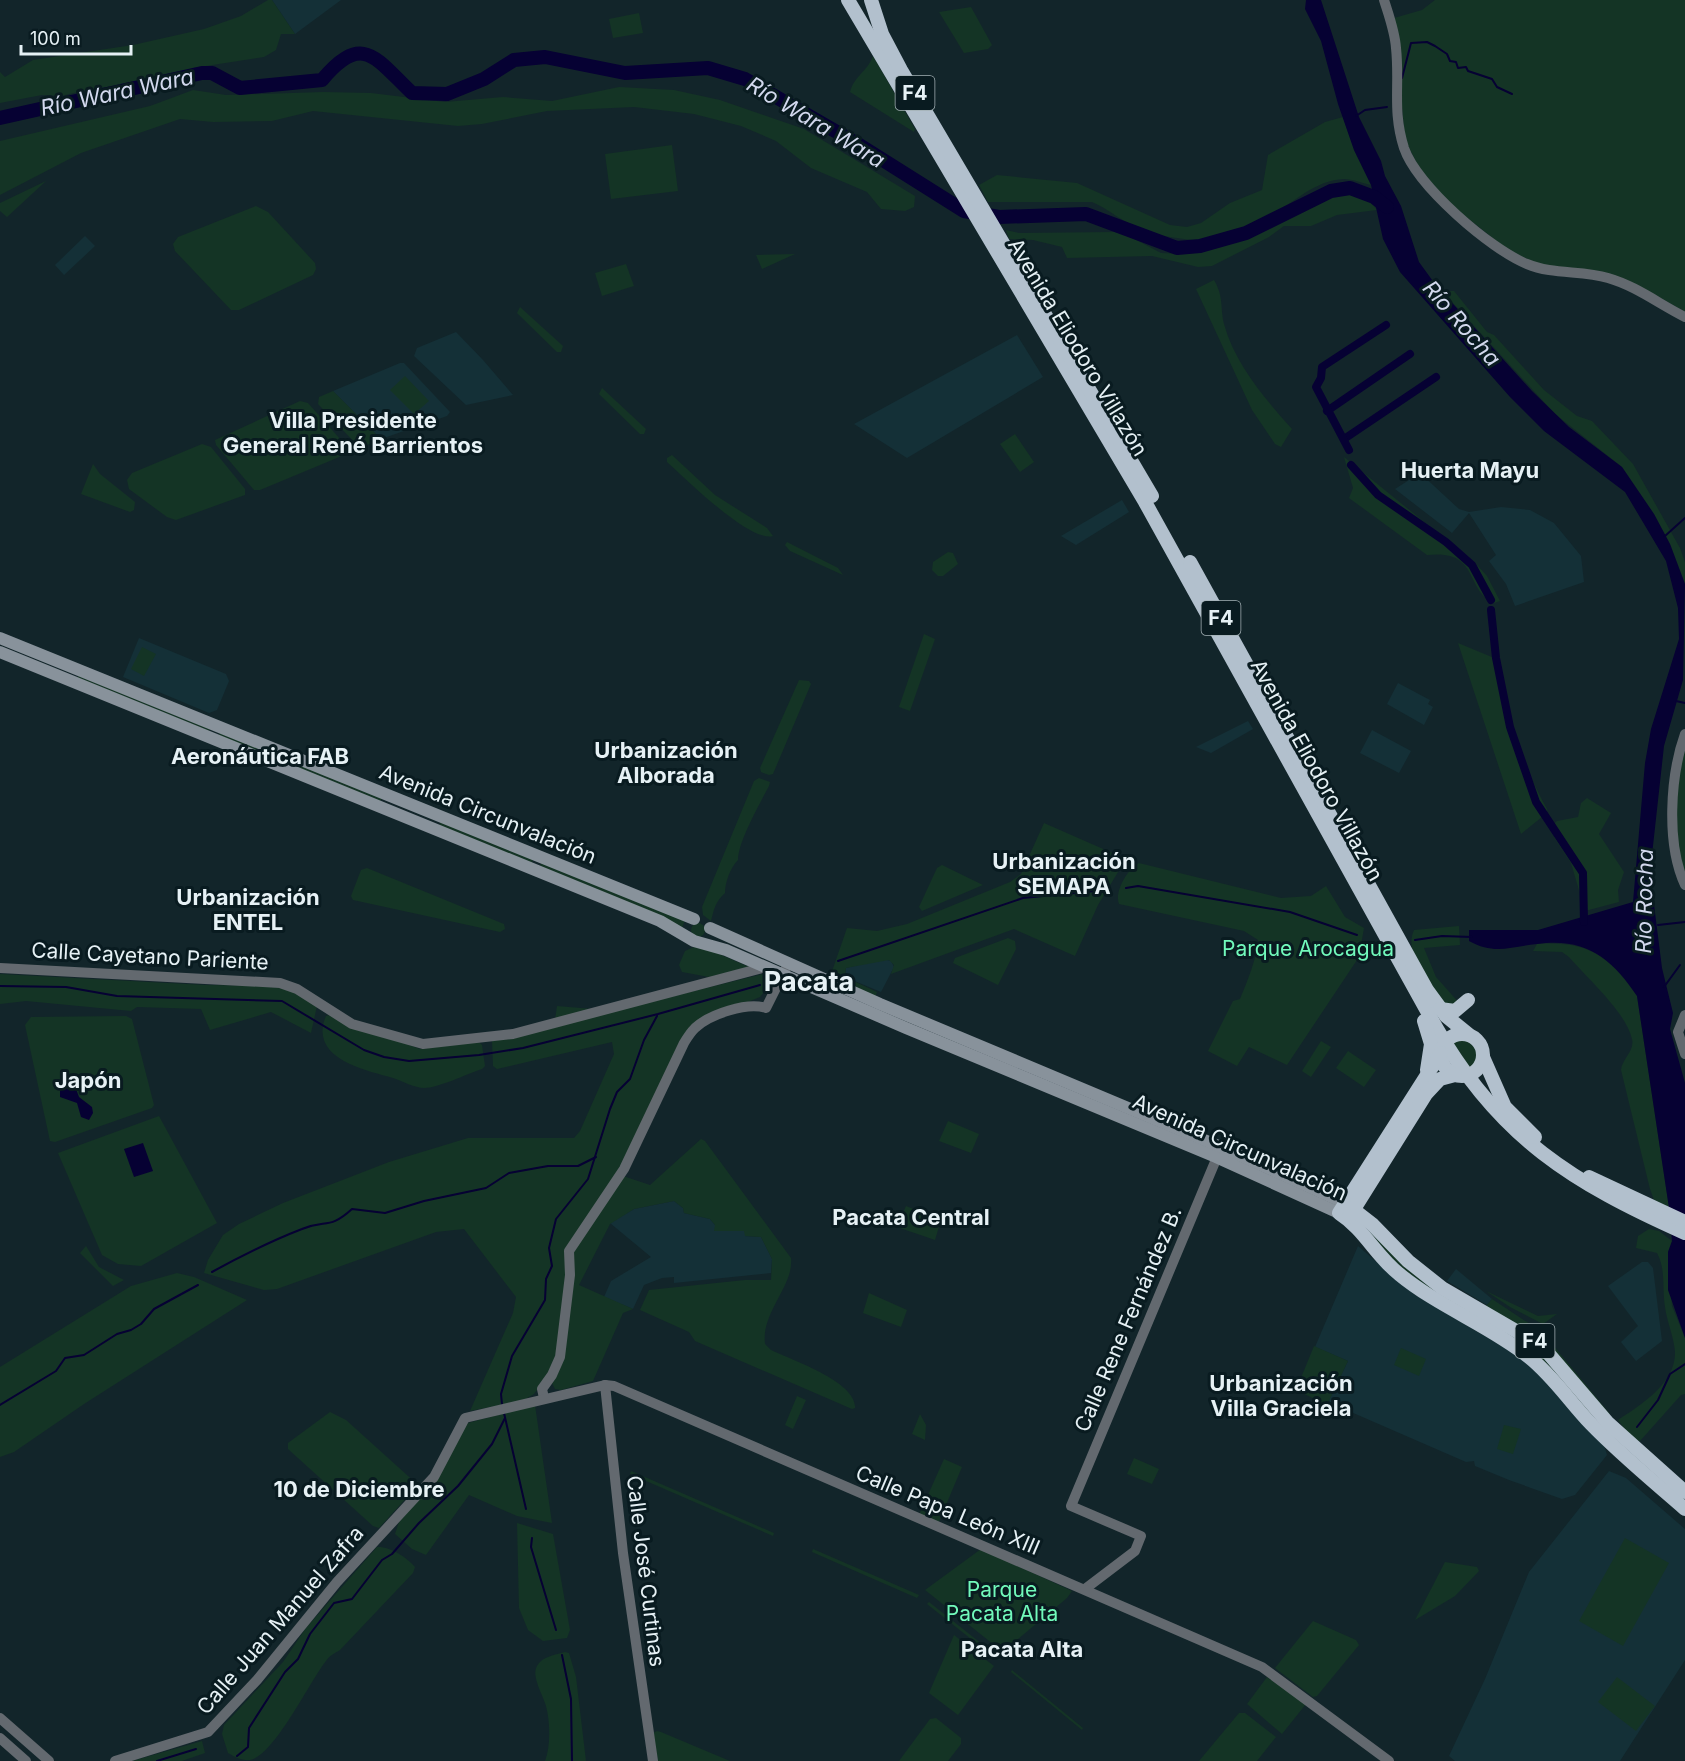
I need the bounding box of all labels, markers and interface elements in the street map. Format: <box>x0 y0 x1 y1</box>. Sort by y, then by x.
scale bar <box>21 18 130 56</box>
text: 100 m <box>30 28 81 49</box>
water label: Río Wara Wara <box>38 63 196 121</box>
water label: Río Wara Wara <box>742 71 890 173</box>
road number: F4 <box>896 76 934 110</box>
street label: Avenida Eliodoro Villazón <box>1003 234 1153 460</box>
water label: Río Rocha <box>1418 275 1506 371</box>
district label: Villa Presidente General René Barrientos <box>223 407 483 458</box>
district label: Huerta Mayu <box>1401 457 1539 483</box>
road number: F4 <box>1202 601 1240 635</box>
street label: Avenida Eliodoro Villazón <box>1246 655 1388 885</box>
district label: Urbanización Alborada <box>594 737 738 788</box>
district label: Aeronáutica FAB <box>171 743 349 769</box>
street label: Avenida Circunvalación <box>376 759 600 869</box>
district label: Urbanización SEMAPA <box>992 848 1136 899</box>
water label: Río Rocha <box>1630 848 1658 954</box>
district label: Urbanización ENTEL <box>176 884 320 935</box>
park label: Parque Arocagua <box>1222 936 1394 961</box>
street label: Calle Cayetano Pariente <box>31 937 269 975</box>
district label: Pacata <box>764 965 854 998</box>
district label: Japón <box>55 1067 121 1093</box>
street label: Avenida Circunvalación <box>1129 1088 1351 1206</box>
street label: Calle Rene Fernández B. <box>1069 1203 1187 1435</box>
district label: Pacata Central <box>832 1204 990 1230</box>
road number: F4 <box>1516 1324 1555 1358</box>
district label: Urbanización Villa Graciela <box>1209 1370 1353 1421</box>
street label: Calle Papa León XIII <box>852 1460 1044 1560</box>
street label: Calle José Curtinas <box>622 1474 670 1668</box>
district label: 10 de Diciembre <box>273 1476 445 1502</box>
street label: Calle Juan Manuel Zafra <box>191 1521 369 1719</box>
park label: Parque Pacata Alta <box>946 1577 1058 1626</box>
district label: Pacata Alta <box>961 1636 1083 1662</box>

